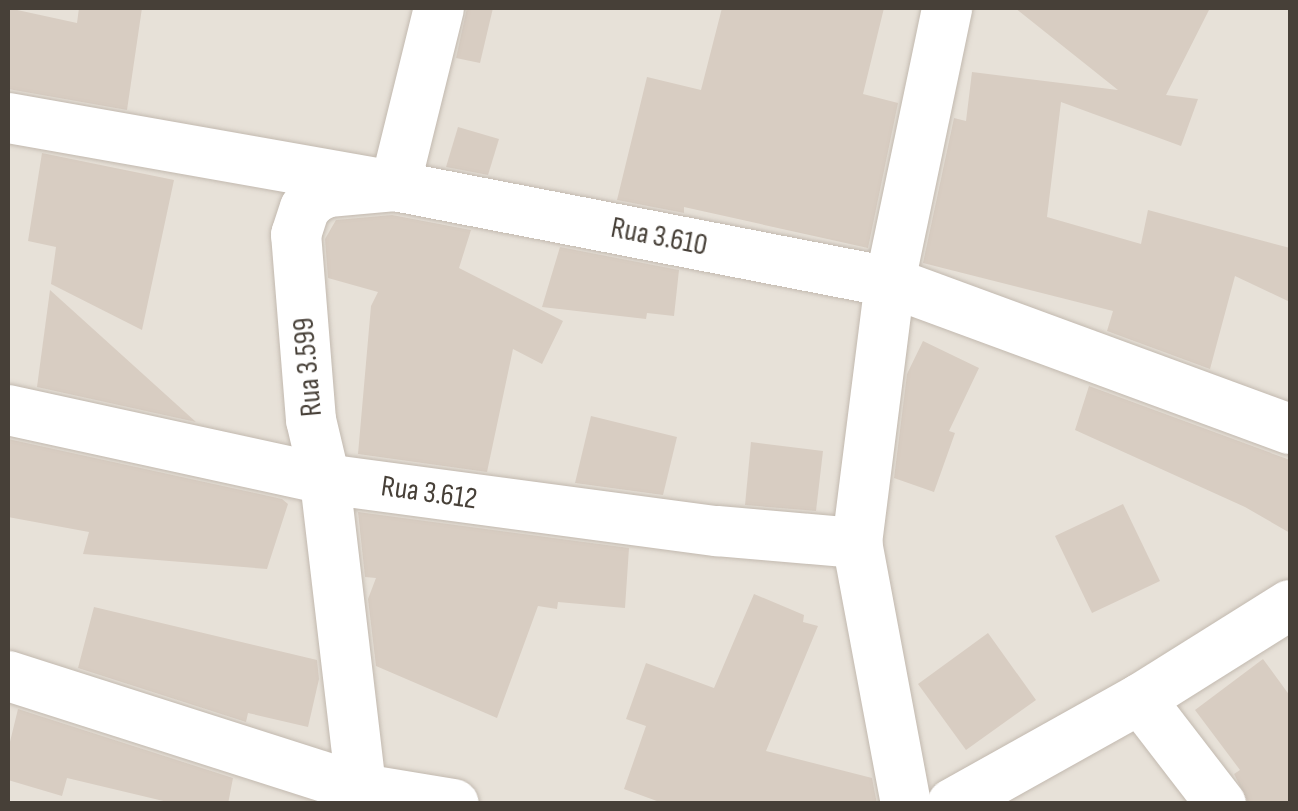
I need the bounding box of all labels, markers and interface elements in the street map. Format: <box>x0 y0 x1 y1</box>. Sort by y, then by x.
street label: Rua 3.610 <box>608 210 710 264</box>
street label: Rua 3.599 <box>286 316 330 418</box>
street label: Rua 3.612 <box>379 468 479 518</box>

